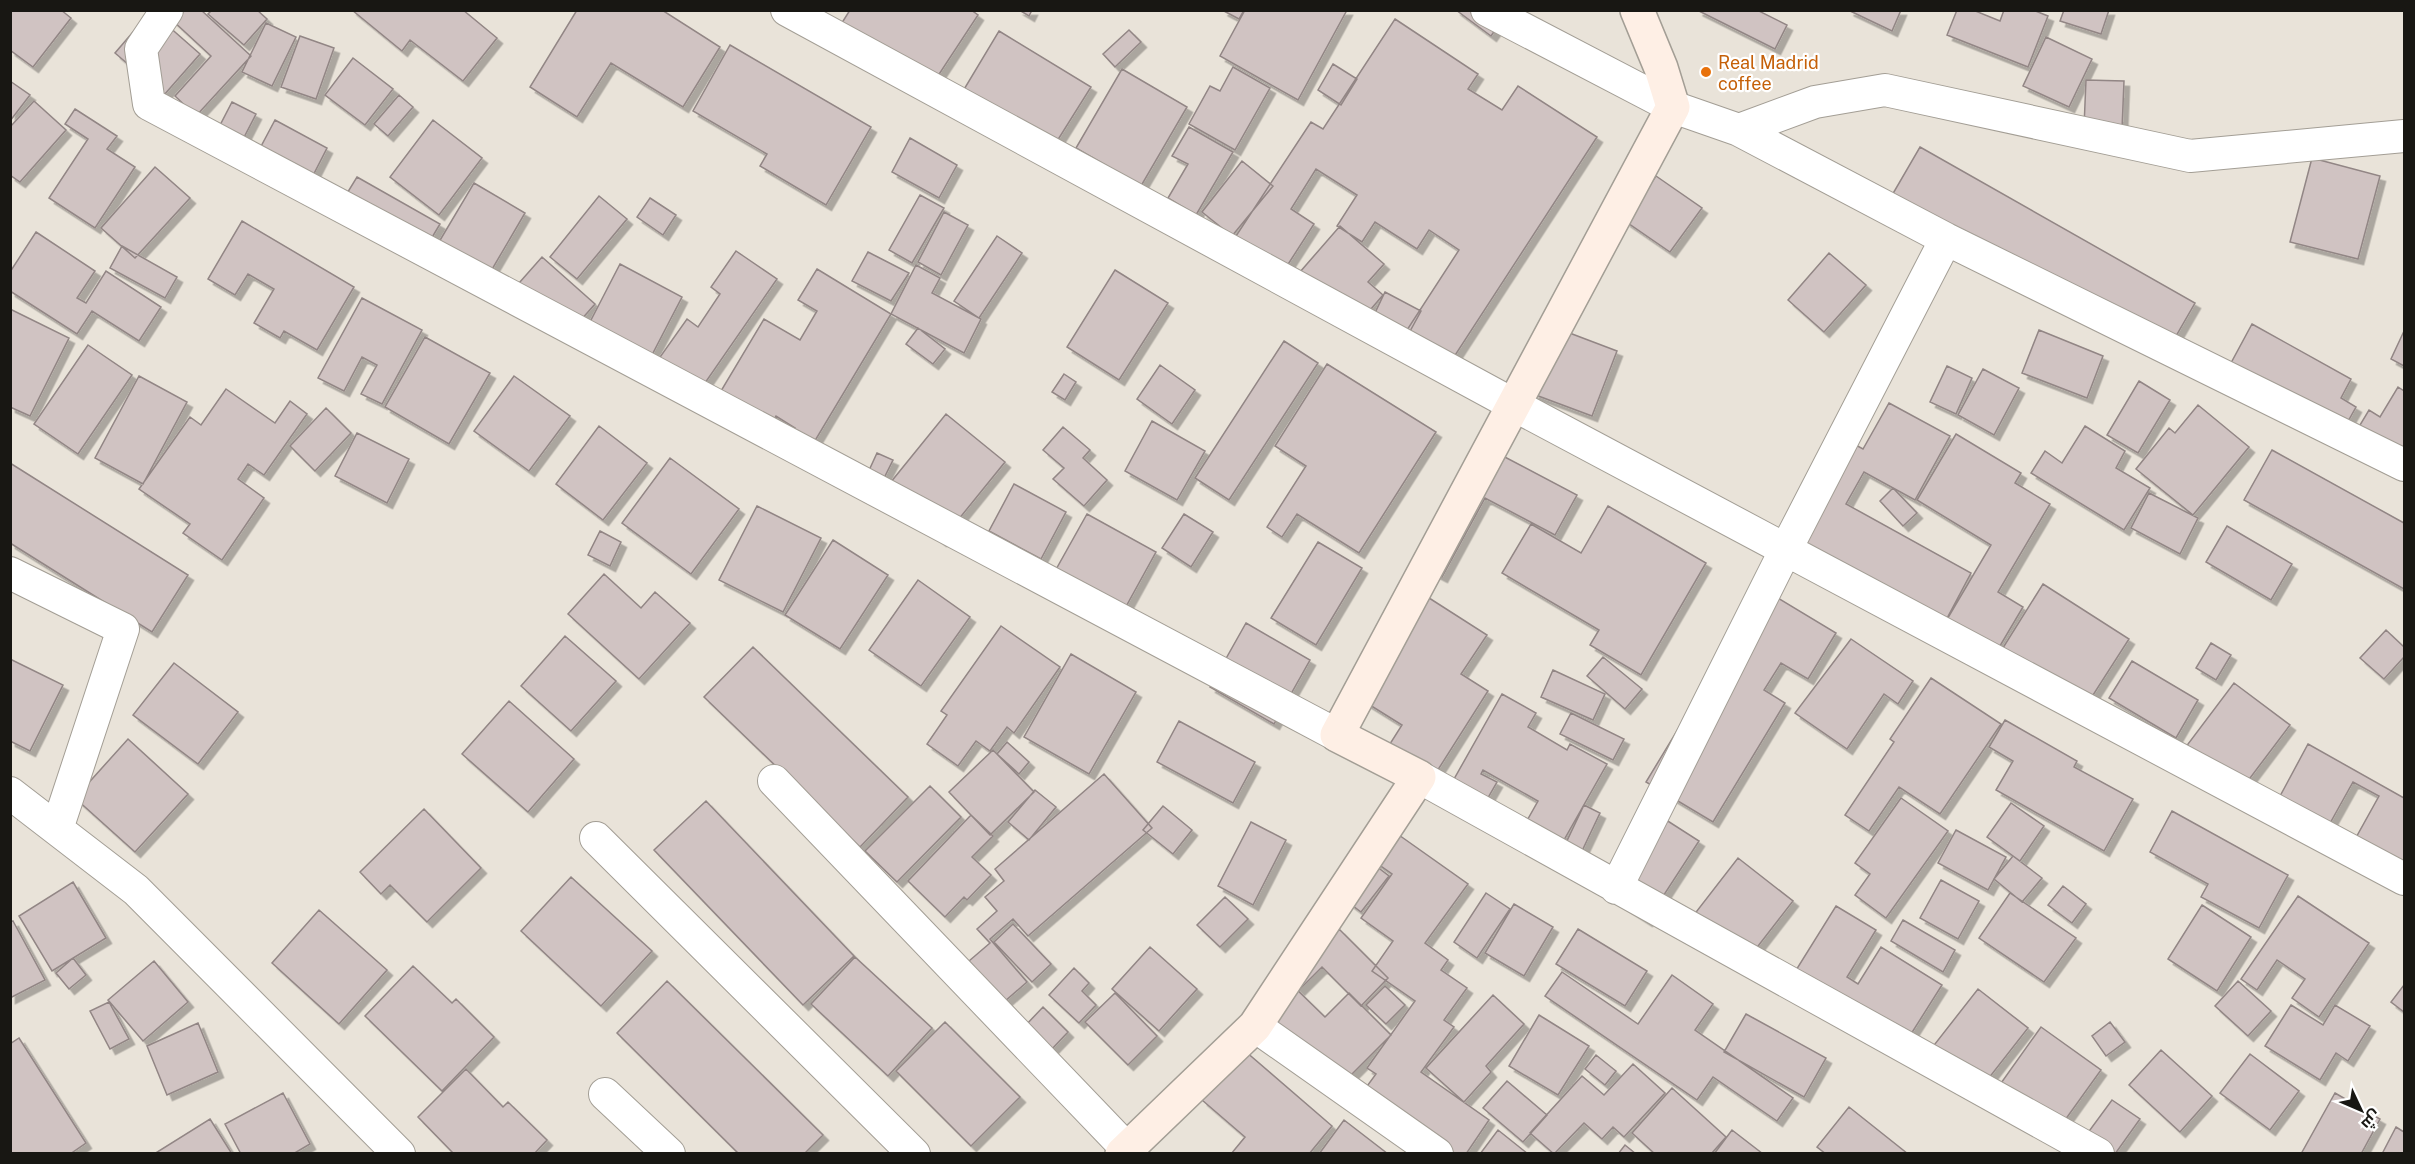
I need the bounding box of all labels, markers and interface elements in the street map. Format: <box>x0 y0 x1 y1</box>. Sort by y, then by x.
place label: Real Madrid coffee <box>1718 52 1819 94</box>
marker: Real Madrid coffee <box>1699 65 1713 79</box>
north arrow <box>2331 1080 2391 1140</box>
text: ش <box>2357 1106 2385 1134</box>

